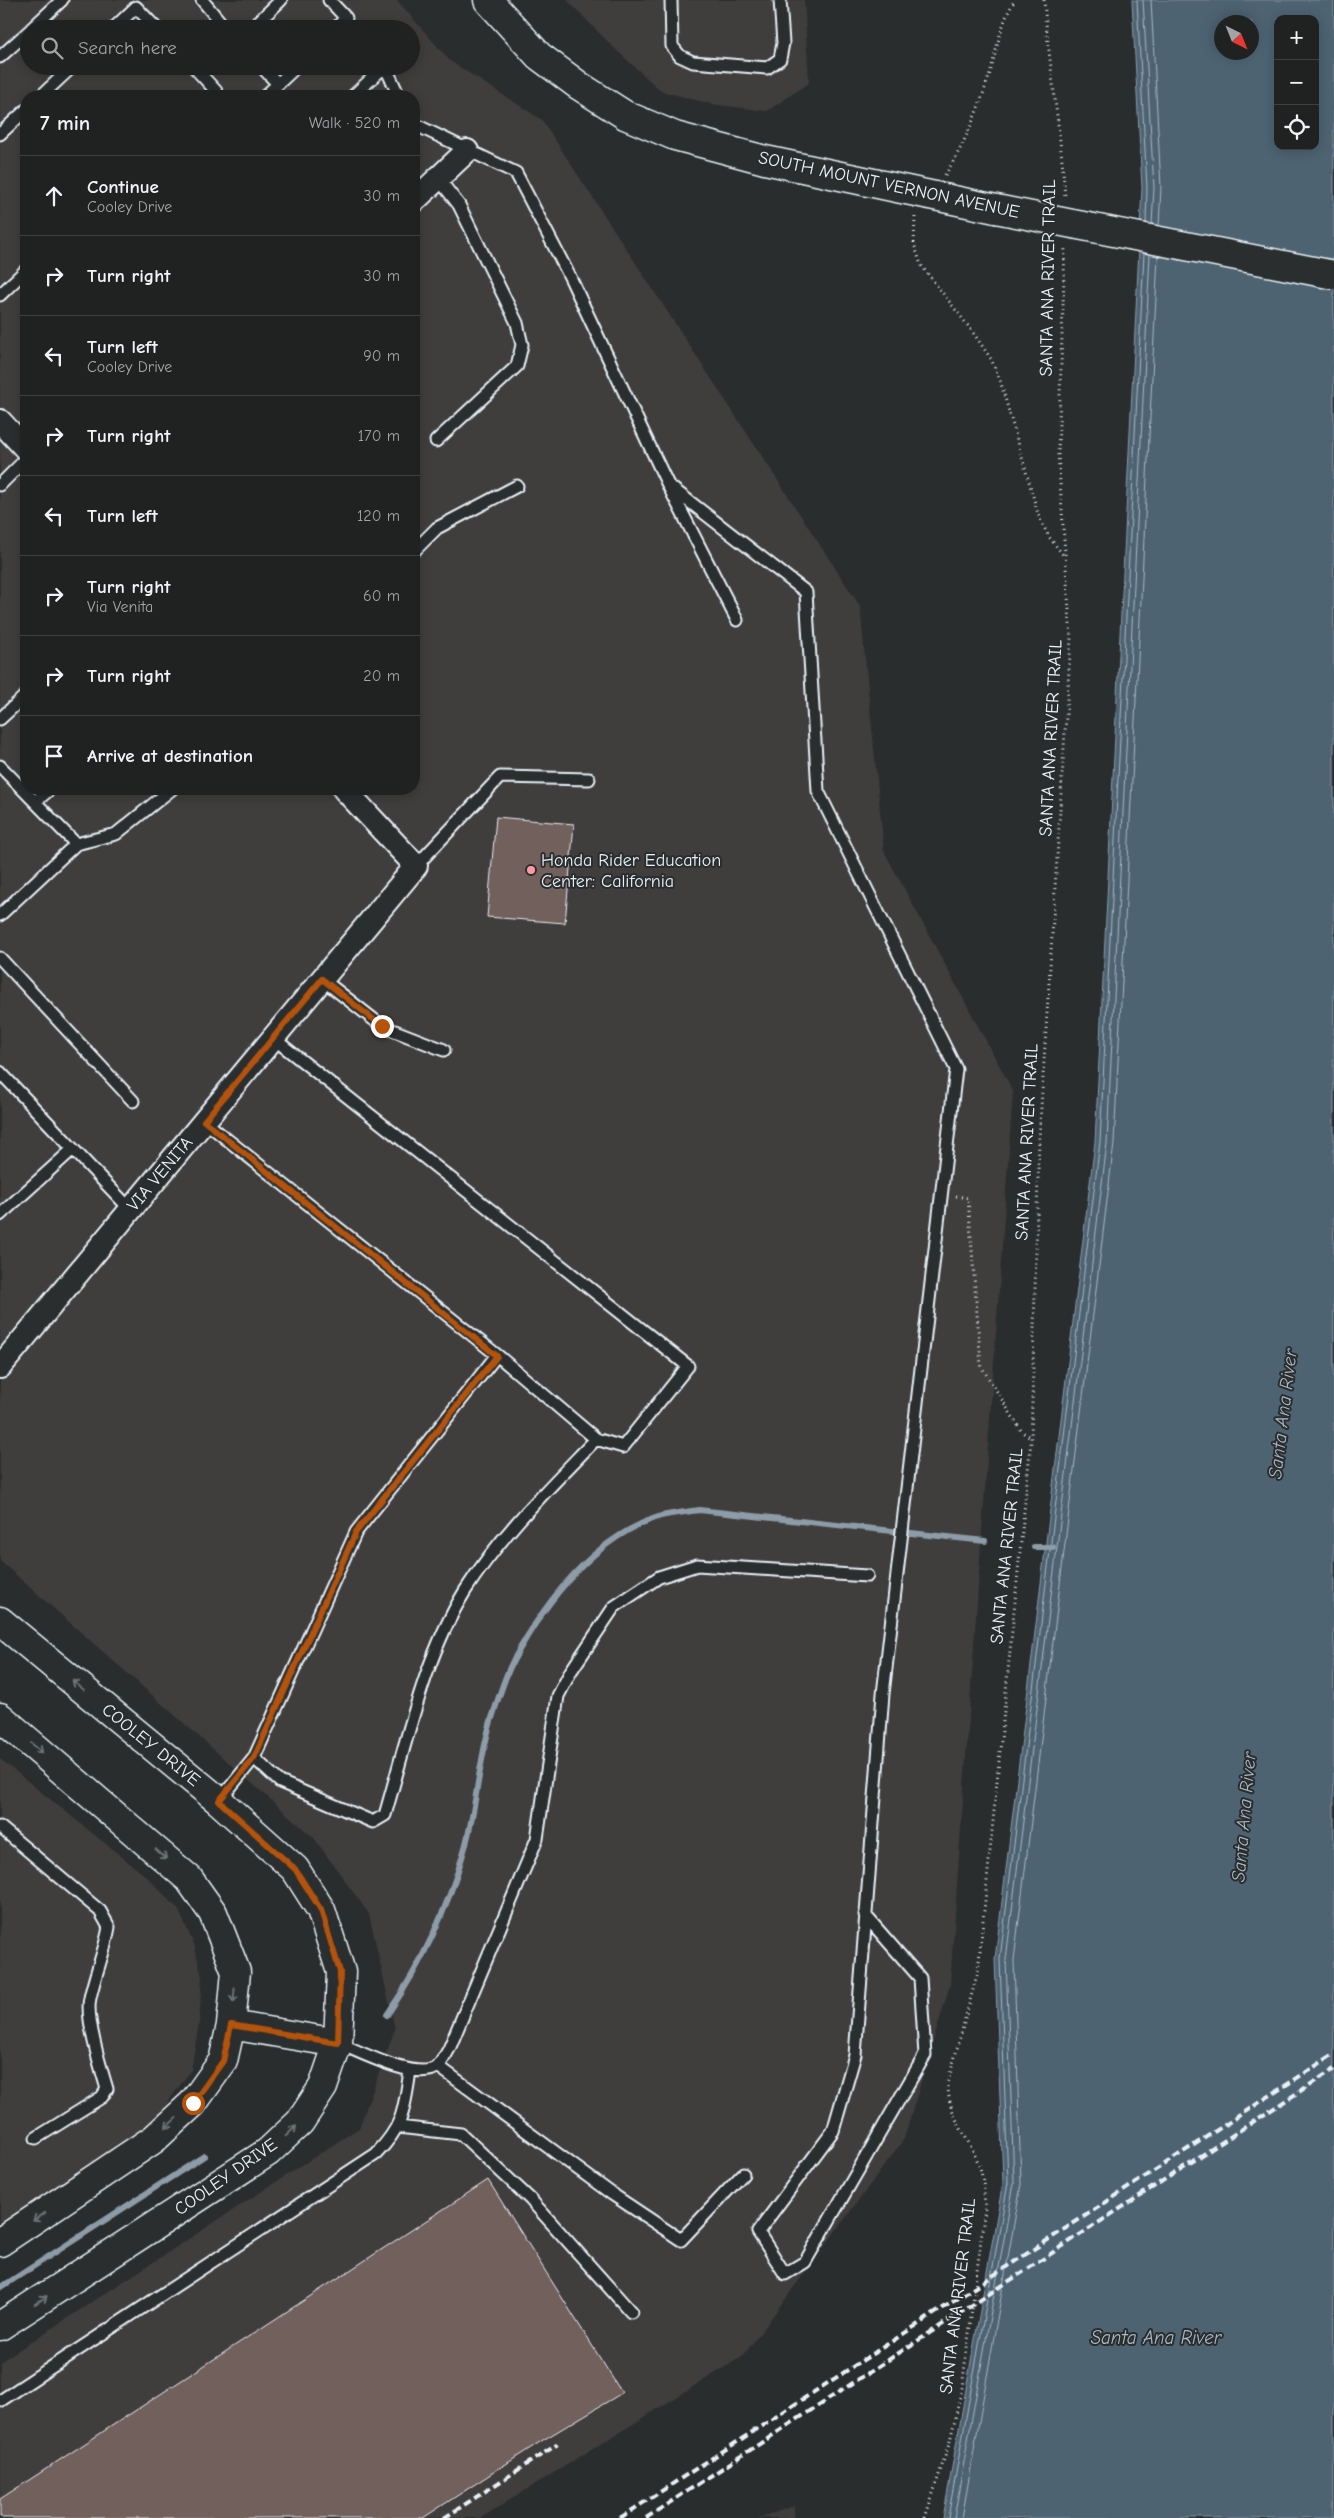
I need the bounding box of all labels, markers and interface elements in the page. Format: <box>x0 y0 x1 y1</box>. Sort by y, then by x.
north arrow <box>1214 15 1259 60</box>
map controls <box>1274 15 1319 150</box>
button: + <box>1274 15 1319 60</box>
search box <box>20 20 420 75</box>
icon: search <box>38 34 66 62</box>
text: Search here <box>78 37 177 59</box>
button: − <box>1274 60 1319 105</box>
button: locate <box>1274 105 1319 150</box>
text: 7 min <box>40 111 90 135</box>
text: Walk · 520 m <box>309 114 400 132</box>
street label: SOUTH MOUNT VERNON AVENUE <box>756 147 1022 223</box>
text: Continue <box>87 176 159 198</box>
street label: SANTA ANA RIVER TRAIL <box>1036 179 1060 377</box>
icon: ahead <box>40 182 68 210</box>
text: 30 m <box>364 187 400 205</box>
text: Cooley Drive <box>87 198 172 216</box>
icon: right <box>40 262 68 290</box>
text: Turn right <box>87 265 171 287</box>
text: 30 m <box>364 267 400 285</box>
text: Turn left <box>87 336 158 358</box>
icon: left <box>40 342 68 370</box>
text: 90 m <box>363 347 400 365</box>
text: Cooley Drive <box>87 358 172 376</box>
icon: right <box>40 422 68 450</box>
text: Turn right <box>87 425 171 447</box>
text: 170 m <box>358 427 400 445</box>
icon: left <box>40 502 68 530</box>
text: Turn left <box>87 505 158 527</box>
text: 120 m <box>357 507 400 525</box>
text: Turn right <box>87 576 171 598</box>
icon: right <box>40 582 68 610</box>
text: 60 m <box>363 587 400 605</box>
text: Via Venita <box>87 598 153 616</box>
street label: SANTA ANA RIVER TRAIL <box>1035 639 1067 837</box>
icon: right <box>40 662 68 690</box>
text: Turn right <box>87 665 171 687</box>
text: 20 m <box>363 667 400 685</box>
icon: arrive <box>40 742 68 770</box>
text: Arrive at destination <box>87 745 253 767</box>
place label: Honda Rider Education Center: California <box>541 850 721 892</box>
marker: Honda Rider Education Center: California <box>525 864 537 876</box>
route end <box>371 1015 394 1038</box>
street label: SANTA ANA RIVER TRAIL <box>1011 1043 1043 1241</box>
street label: VIA VENITA <box>123 1132 197 1216</box>
water label: Santa Ana River <box>1264 1346 1302 1480</box>
street label: SANTA ANA RIVER TRAIL <box>986 1447 1028 1645</box>
one-way arrow <box>72 1680 85 1691</box>
street label: COOLEY DRIVE <box>98 1699 204 1791</box>
one-way arrow <box>31 1743 44 1754</box>
water label: Santa Ana River <box>1227 1749 1261 1883</box>
one-way arrow <box>155 1848 168 1859</box>
one-way arrow <box>229 1986 238 2002</box>
route start <box>182 2092 205 2115</box>
one-way arrow <box>165 2117 178 2129</box>
one-way arrow <box>285 2124 297 2137</box>
street label: COOLEY DRIVE <box>171 2134 281 2220</box>
street label: SANTA ANA RIVER TRAIL <box>936 2197 980 2395</box>
one-way arrow <box>32 2212 46 2222</box>
one-way arrow <box>34 2295 48 2305</box>
water label: Santa Ana River <box>1091 2327 1223 2349</box>

